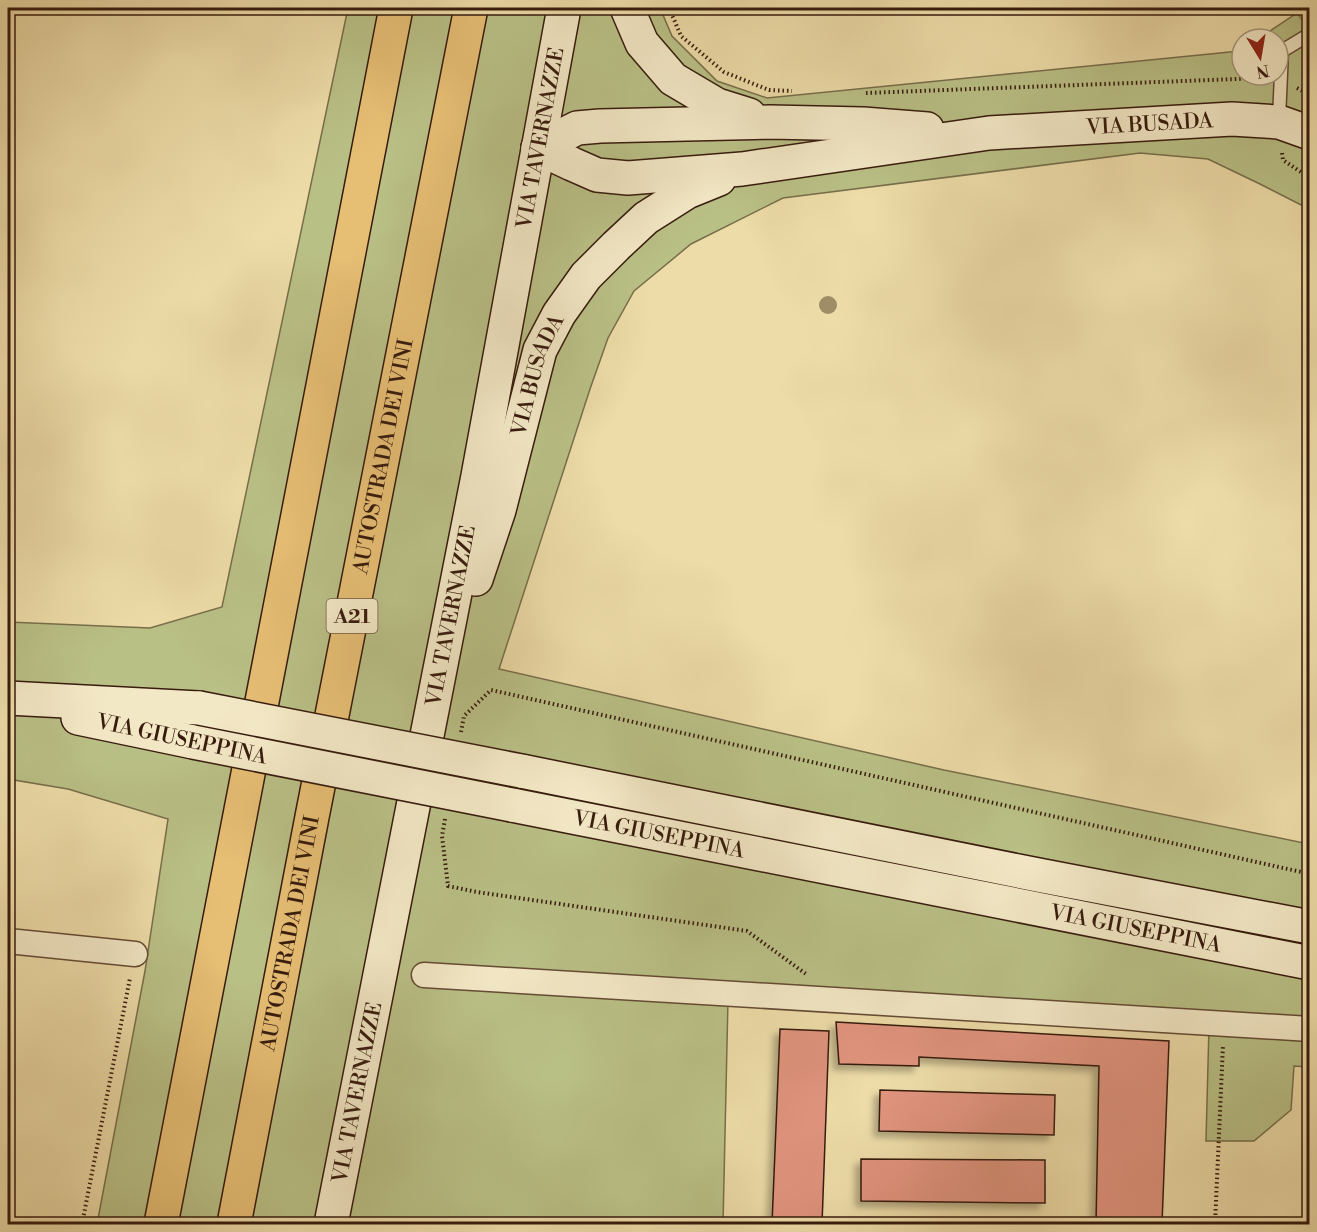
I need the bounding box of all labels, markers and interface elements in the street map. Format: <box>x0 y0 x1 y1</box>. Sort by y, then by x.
north arrow <box>1230 27 1290 87</box>
street label: VIA TAVERNAZZE <box>512 45 571 232</box>
text: N <box>1254 60 1271 82</box>
street label: VIA BUSADA <box>1085 108 1214 141</box>
street label: VIA BUSADA <box>506 310 571 440</box>
street label: AUTOSTRADA DEI VINI <box>348 337 420 577</box>
street label: VIA TAVERNAZZE <box>421 523 482 710</box>
road number: A21 <box>326 599 378 633</box>
street label: VIA GIUSEPPINA <box>93 709 270 771</box>
street label: VIA GIUSEPPINA <box>570 805 747 865</box>
street label: AUTOSTRADA DEI VINI <box>255 814 326 1054</box>
street label: VIA GIUSEPPINA <box>1047 900 1224 959</box>
street label: VIA TAVERNAZZE <box>327 1000 388 1186</box>

